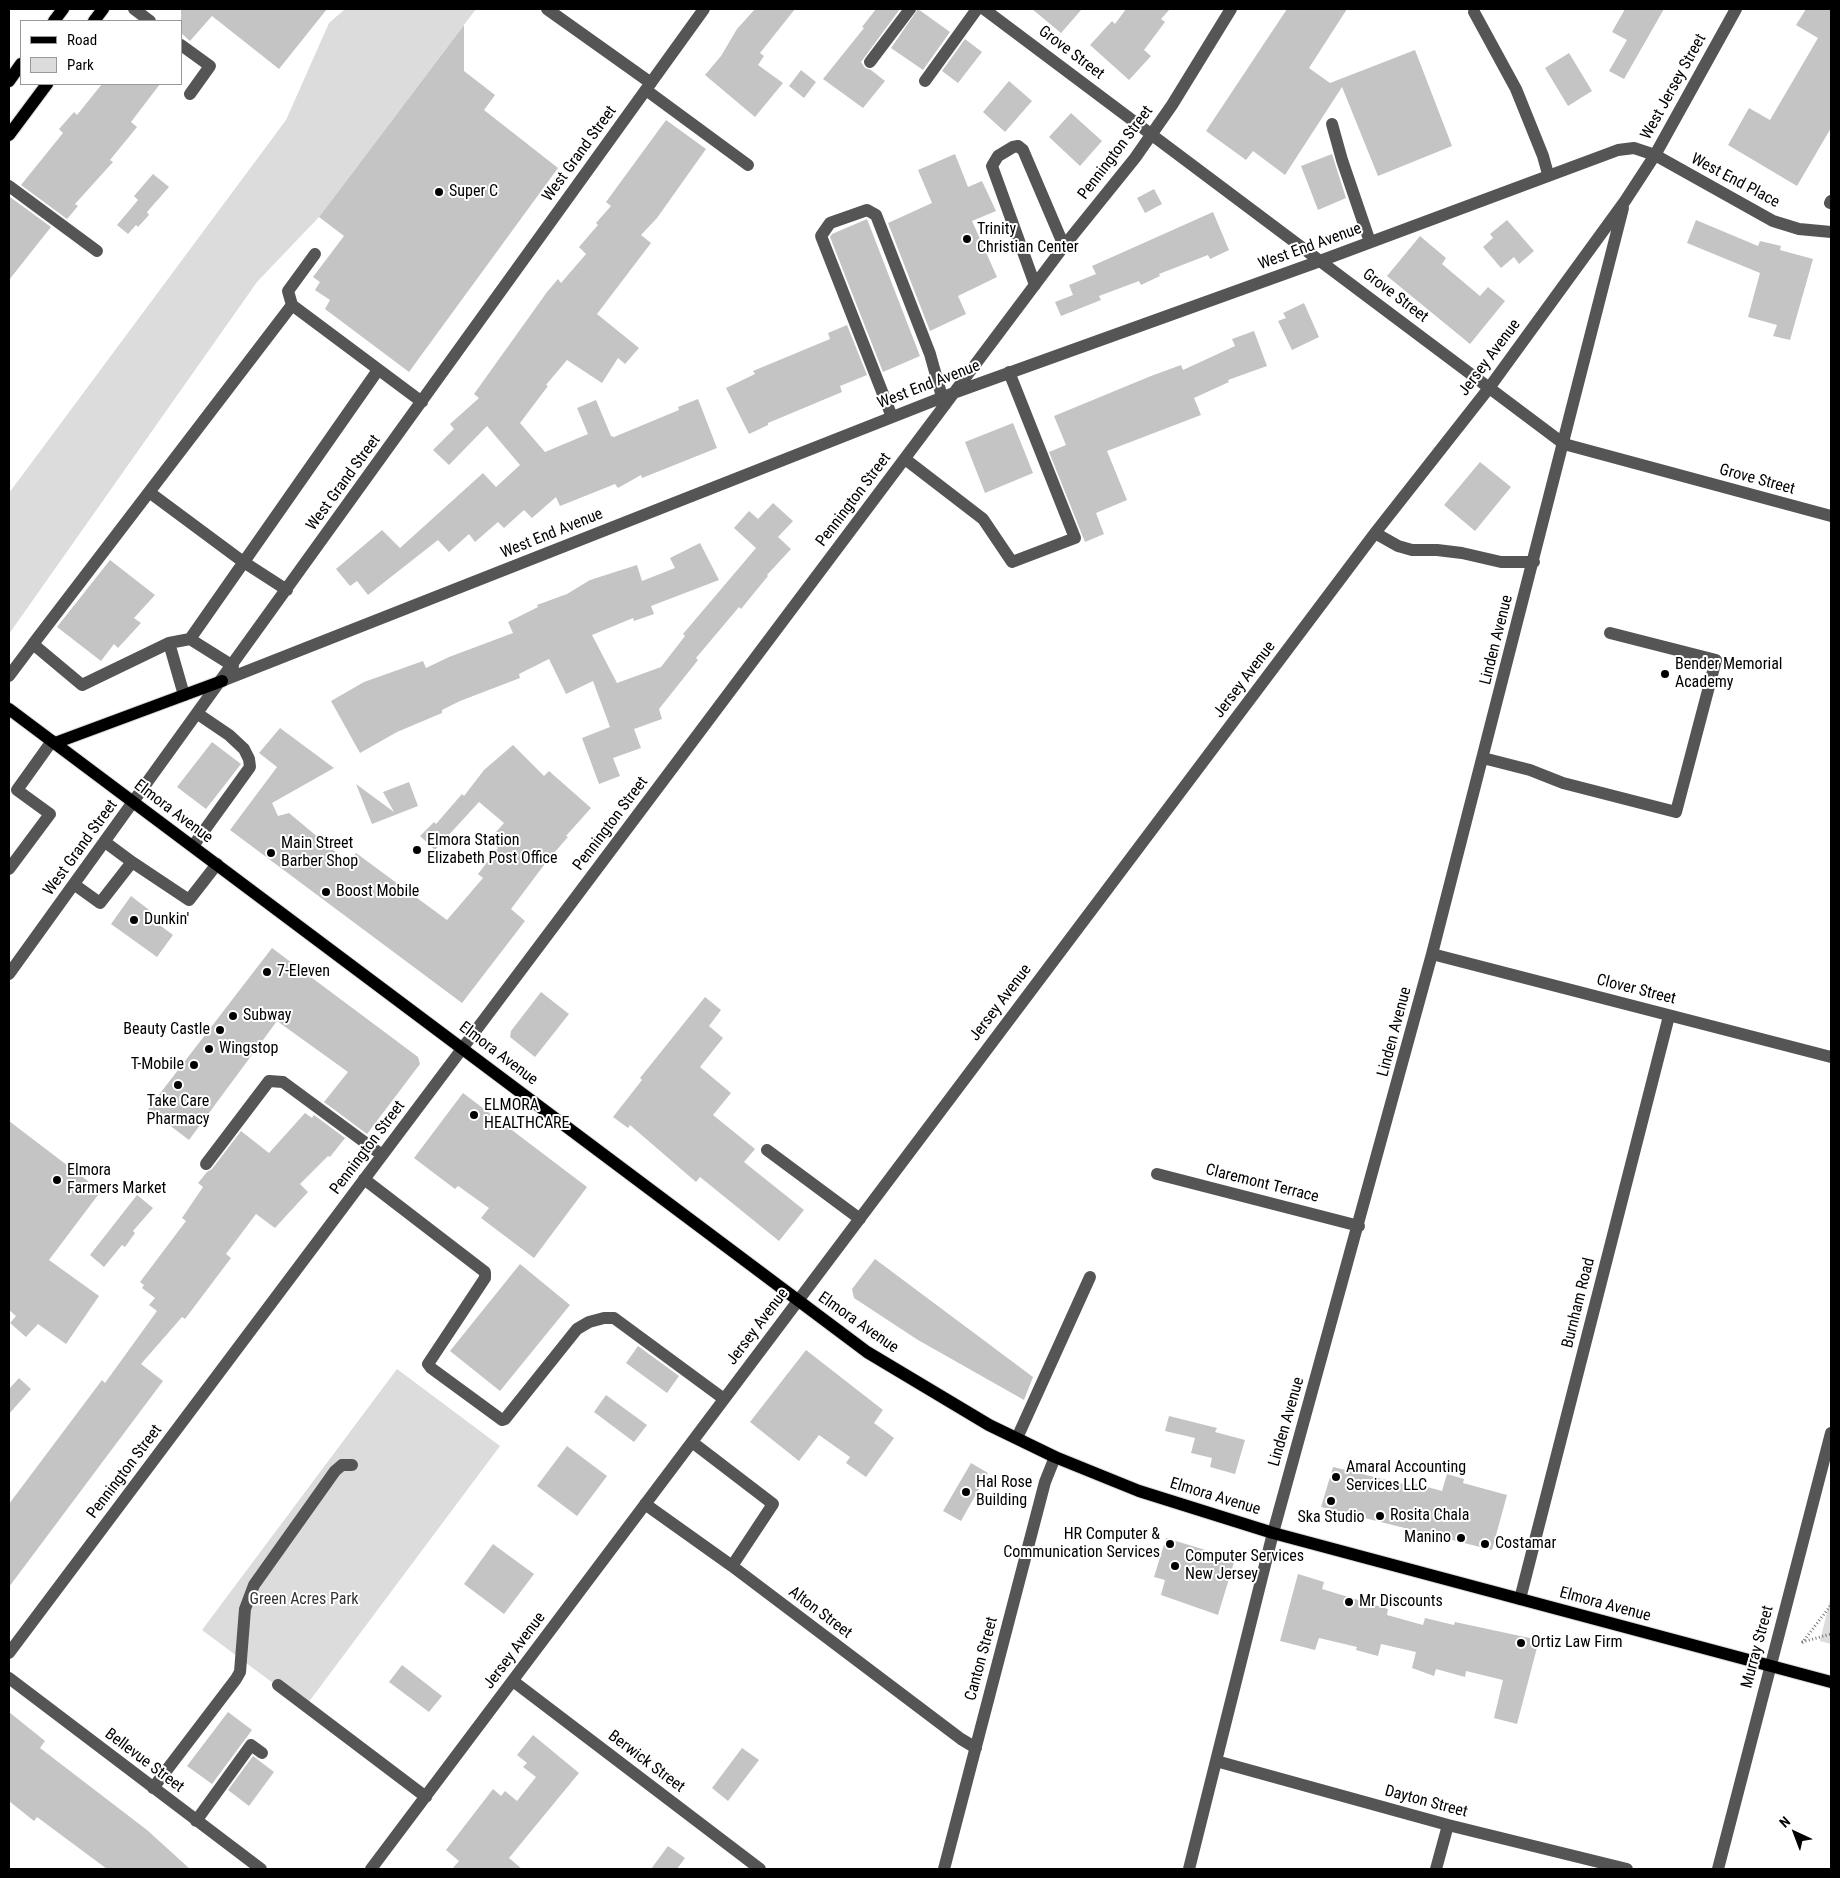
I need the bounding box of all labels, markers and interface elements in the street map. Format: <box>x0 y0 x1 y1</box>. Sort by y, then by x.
legend <box>20 20 182 85</box>
street label: Grove Street <box>1034 22 1108 84</box>
text: Road <box>67 31 97 49</box>
street label: West Jersey Street <box>1637 31 1711 143</box>
text: Park <box>67 56 94 74</box>
street label: West Grand Street <box>539 102 621 206</box>
street label: Pennington Street <box>1074 102 1158 204</box>
street label: West End Place <box>1687 150 1783 212</box>
place label: Super C <box>449 182 498 202</box>
marker: Super C <box>433 186 445 198</box>
street label: West End Avenue <box>1256 219 1364 275</box>
place label: Trinity Christian Center <box>977 220 1079 258</box>
marker: Trinity Christian Center <box>961 233 973 245</box>
street label: Grove Street <box>1358 265 1432 327</box>
street label: Jersey Avenue <box>1455 316 1525 400</box>
street label: West End Avenue <box>875 357 983 413</box>
street label: West Grand Street <box>303 431 385 535</box>
street label: Pennington Street <box>812 449 896 551</box>
street label: Grove Street <box>1717 461 1797 499</box>
street label: West End Avenue <box>498 505 606 563</box>
street label: Linden Avenue <box>1477 593 1517 687</box>
street label: Jersey Avenue <box>1210 638 1280 722</box>
place label: Bender Memorial Academy <box>1675 655 1783 693</box>
marker: Bender Memorial Academy <box>1659 668 1671 680</box>
street label: Pennington Street <box>569 773 653 875</box>
street label: Elmora Avenue <box>130 776 216 848</box>
street label: West Grand Street <box>40 796 122 900</box>
place label: Elmora Station Elizabeth Post Office <box>427 831 557 869</box>
place label: Main Street Barber Shop <box>281 834 358 872</box>
marker: Elmora Station Elizabeth Post Office <box>411 844 423 856</box>
marker: Main Street Barber Shop <box>265 847 277 859</box>
place label: Boost Mobile <box>336 882 419 902</box>
marker: Boost Mobile <box>320 886 332 898</box>
place label: Dunkin' <box>144 910 189 930</box>
marker: Dunkin' <box>128 914 140 926</box>
street label: Jersey Avenue <box>966 961 1036 1045</box>
place label: 7-Eleven <box>277 962 330 982</box>
marker: 7-Eleven <box>261 966 273 978</box>
street label: Clover Street <box>1594 971 1678 1009</box>
street label: Linden Avenue <box>1374 985 1416 1079</box>
place label: Subway <box>243 1006 292 1026</box>
marker: Subway <box>227 1010 239 1022</box>
street label: Elmora Avenue <box>455 1018 541 1090</box>
place label: Beauty Castle <box>123 1020 210 1040</box>
marker: Beauty Castle <box>214 1024 226 1036</box>
place label: Wingstop <box>219 1039 278 1059</box>
marker: Wingstop <box>203 1043 215 1055</box>
place label: T-Mobile <box>131 1055 184 1075</box>
marker: T-Mobile <box>188 1059 200 1071</box>
marker: Take Care Pharmacy <box>172 1079 184 1091</box>
place label: Take Care Pharmacy <box>147 1092 209 1130</box>
place label: ELMORA HEALTHCARE <box>484 1096 570 1134</box>
street label: Pennington Street <box>326 1097 410 1199</box>
marker: ELMORA HEALTHCARE <box>468 1109 480 1121</box>
place label: Elmora Farmers Market <box>67 1161 166 1199</box>
street label: Claremont Terrace <box>1203 1161 1321 1207</box>
marker: Elmora Farmers Market <box>51 1174 63 1186</box>
street label: Burnham Road <box>1559 1256 1599 1350</box>
street label: Jersey Avenue <box>723 1285 793 1369</box>
street label: Elmora Avenue <box>814 1288 902 1358</box>
street label: Linden Avenue <box>1265 1375 1309 1469</box>
street label: Pennington Street <box>83 1421 167 1523</box>
place label: Amaral Accounting Services LLC <box>1346 1458 1466 1496</box>
marker: Amaral Accounting Services LLC <box>1330 1471 1342 1483</box>
place label: Hal Rose Building <box>976 1473 1032 1511</box>
street label: Elmora Avenue <box>1167 1474 1263 1520</box>
marker: Hal Rose Building <box>960 1486 972 1498</box>
marker: Ska Studio <box>1325 1495 1337 1507</box>
place label: Rosita Chala <box>1390 1506 1469 1526</box>
place label: Ska Studio <box>1297 1508 1365 1528</box>
marker: Rosita Chala <box>1374 1510 1386 1522</box>
place label: HR Computer & Communication Services <box>1003 1525 1160 1563</box>
place label: Manino <box>1404 1528 1451 1548</box>
marker: Manino <box>1455 1532 1467 1544</box>
place label: Costamar <box>1495 1534 1556 1554</box>
marker: HR Computer & Communication Services <box>1164 1538 1176 1550</box>
marker: Costamar <box>1479 1538 1491 1550</box>
place label: Computer Services New Jersey <box>1185 1547 1304 1585</box>
marker: Computer Services New Jersey <box>1169 1560 1181 1572</box>
street label: Alton Street <box>785 1583 855 1643</box>
street label: Elmora Avenue <box>1557 1584 1653 1626</box>
park label: Green Acres Park <box>250 1590 358 1610</box>
place label: Mr Discounts <box>1359 1592 1443 1612</box>
marker: Mr Discounts <box>1343 1596 1355 1608</box>
street label: Murray Street <box>1738 1604 1778 1690</box>
street label: Jersey Avenue <box>480 1609 550 1693</box>
street label: Canton Street <box>962 1615 1002 1703</box>
place label: Ortiz Law Firm <box>1531 1633 1623 1653</box>
marker: Ortiz Law Firm <box>1515 1637 1527 1649</box>
street label: Bellevue Street <box>101 1725 187 1797</box>
street label: Berwick Street <box>604 1727 688 1797</box>
street label: Dayton Street <box>1383 1782 1469 1822</box>
north arrow <box>1770 1808 1820 1858</box>
text: N <box>1776 1813 1793 1831</box>

